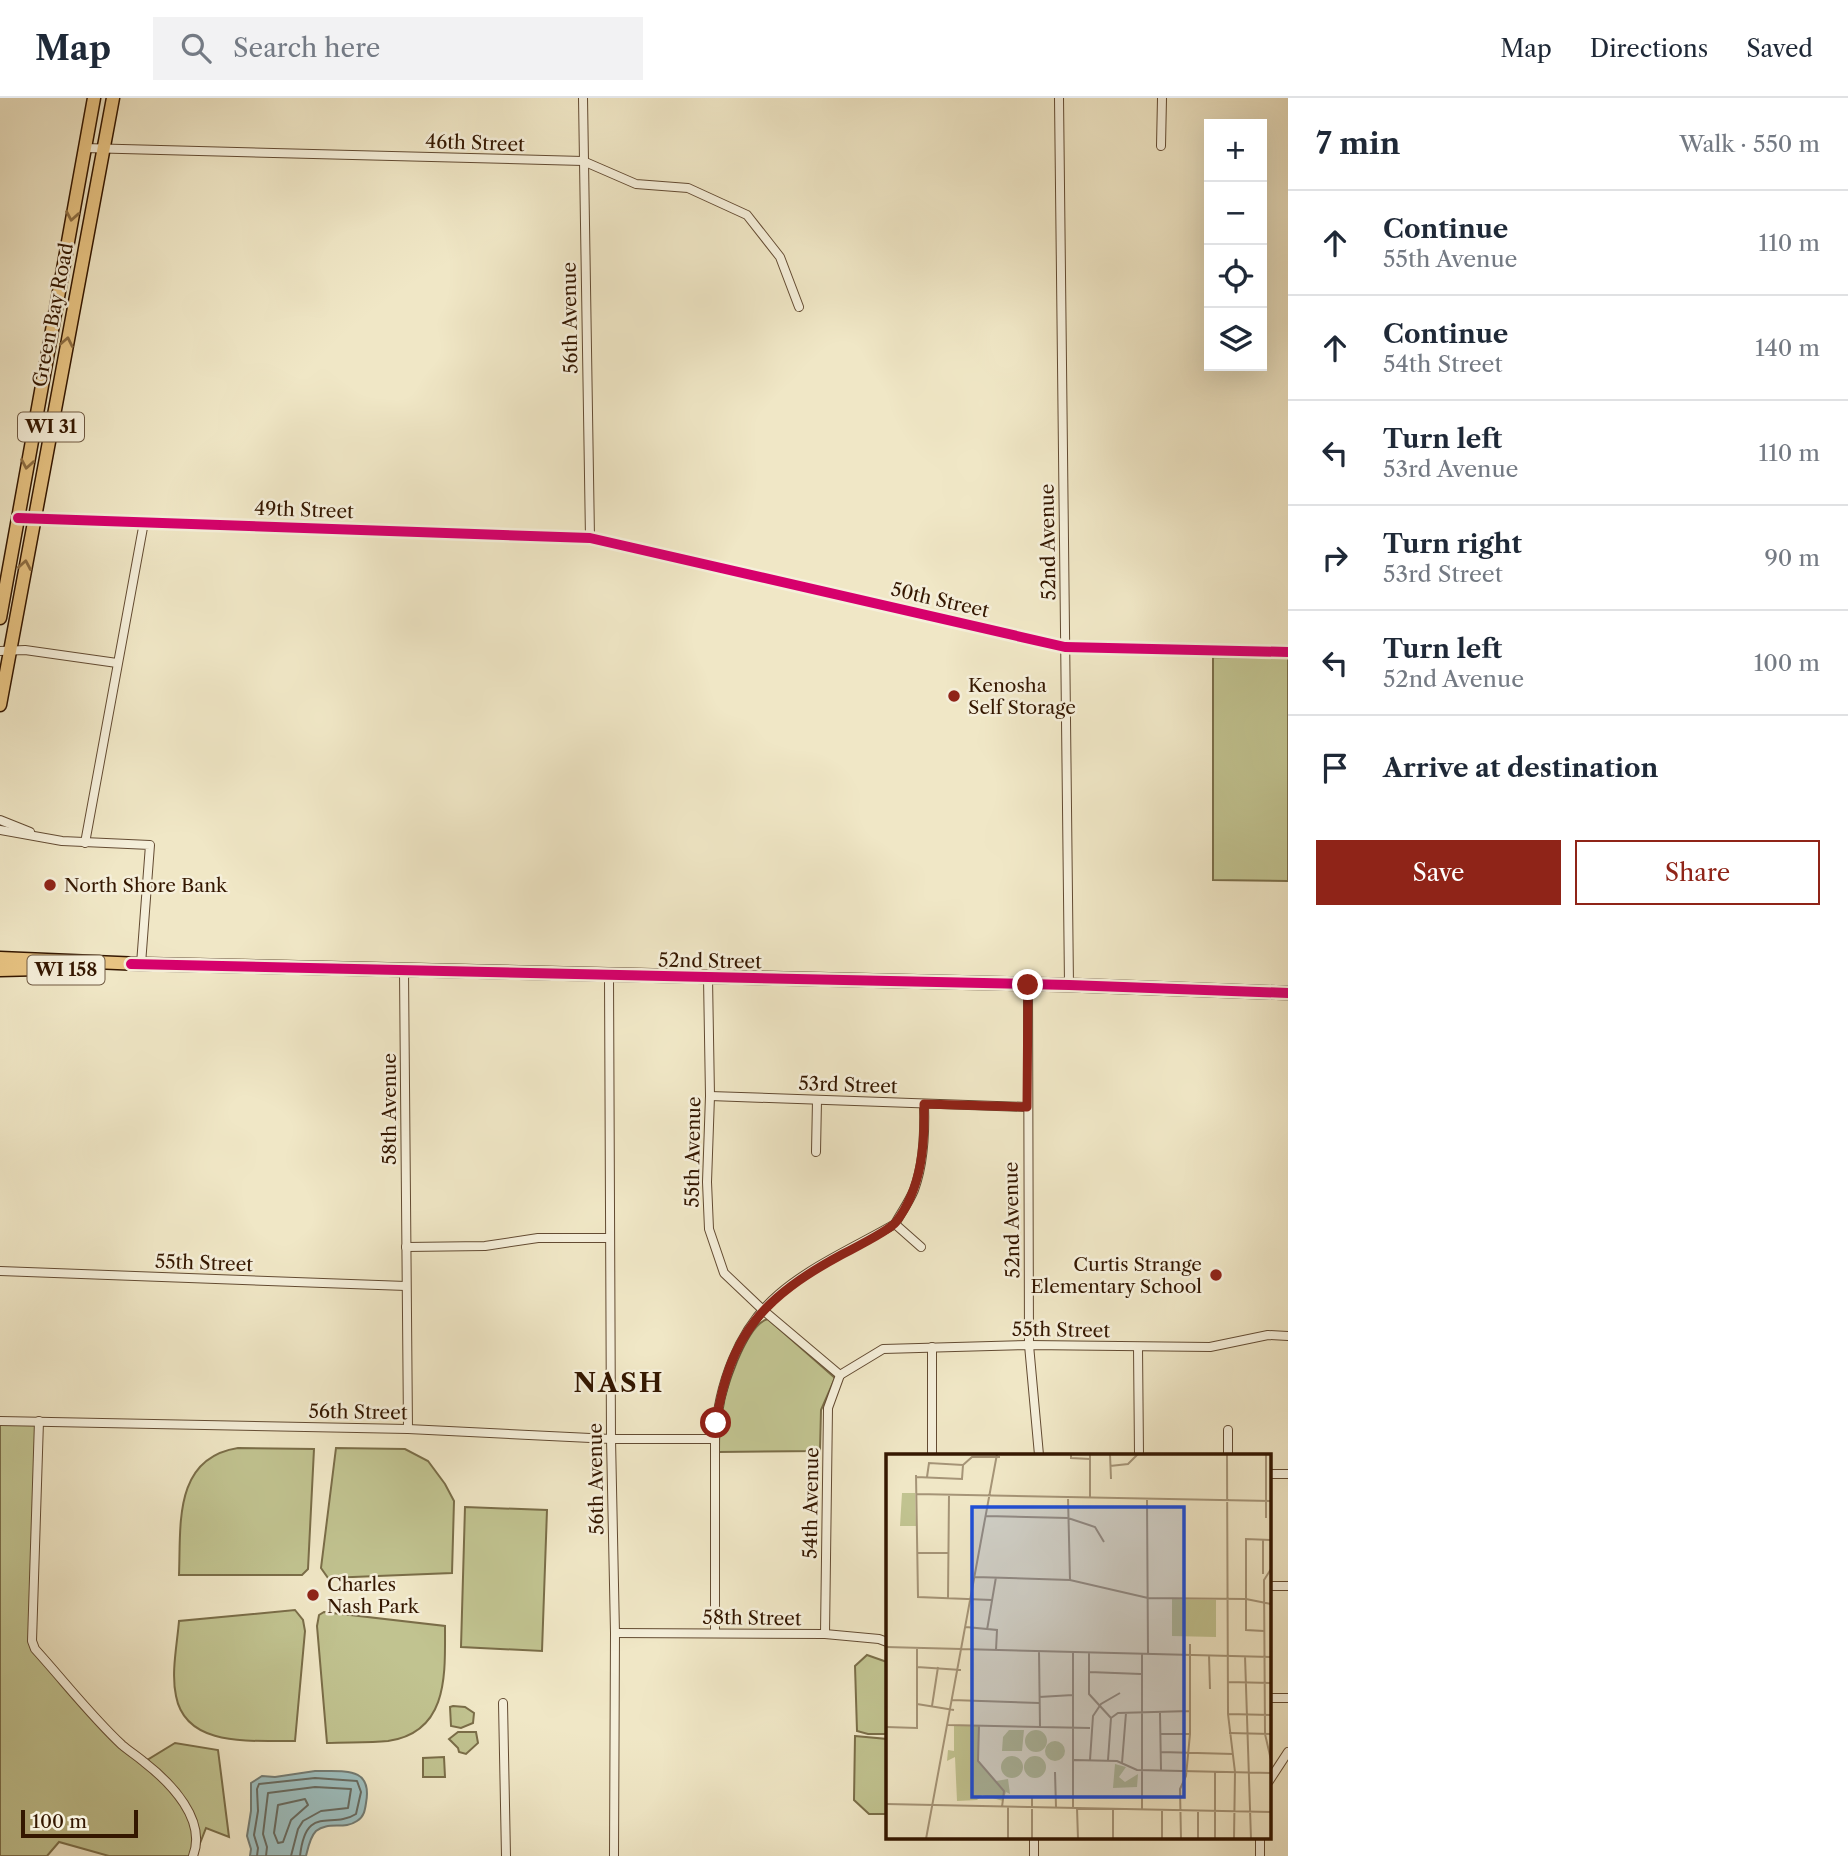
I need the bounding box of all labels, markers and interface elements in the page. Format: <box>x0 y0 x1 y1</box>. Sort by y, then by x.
search box <box>153 17 643 80</box>
text: Map <box>35 28 111 69</box>
icon: search <box>177 29 215 67</box>
text: Search here <box>233 32 380 64</box>
text: Map <box>1500 34 1552 63</box>
text: Directions <box>1590 34 1708 63</box>
text: Saved <box>1746 34 1813 63</box>
map controls <box>1204 119 1267 371</box>
button: + <box>1204 119 1267 182</box>
text: 7 min <box>1316 125 1400 162</box>
street label: 46th Street <box>425 130 525 156</box>
text: Walk · 550 m <box>1679 130 1820 158</box>
button: − <box>1204 182 1267 245</box>
one-way arrow <box>65 210 80 222</box>
text: Continue <box>1383 213 1508 245</box>
icon: ahead <box>1316 224 1354 262</box>
text: 110 m <box>1759 229 1820 257</box>
street label: Green Bay Road <box>28 241 78 389</box>
button: locate <box>1204 245 1267 308</box>
text: 55th Avenue <box>1383 245 1517 273</box>
street label: 56th Avenue <box>558 262 582 374</box>
button: layers <box>1204 308 1267 371</box>
text: Continue <box>1383 318 1508 350</box>
icon: ahead <box>1316 329 1354 367</box>
text: 140 m <box>1755 334 1820 362</box>
one-way arrow <box>59 336 74 348</box>
text: 54th Street <box>1383 350 1503 378</box>
road number: WI 31 <box>18 412 84 442</box>
text: Turn left <box>1383 423 1502 455</box>
icon: left <box>1316 434 1354 472</box>
text: 110 m <box>1759 439 1820 467</box>
text: 53rd Avenue <box>1383 455 1519 483</box>
one-way arrow <box>20 458 35 470</box>
street label: 52nd Avenue <box>1035 484 1061 600</box>
street label: 49th Street <box>254 497 354 523</box>
text: Turn right <box>1383 528 1522 560</box>
icon: right <box>1316 539 1354 577</box>
text: 90 m <box>1764 544 1820 572</box>
one-way arrow <box>17 559 32 571</box>
text: 53rd Street <box>1383 560 1503 588</box>
street label: 50th Street <box>889 578 992 623</box>
text: Turn left <box>1383 633 1502 665</box>
icon: left <box>1316 644 1354 682</box>
text: 100 m <box>1754 649 1820 677</box>
text: 52nd Avenue <box>1383 665 1524 693</box>
place label: Kenosha Self Storage <box>968 674 1076 719</box>
marker: Kenosha Self Storage <box>946 688 962 704</box>
icon: arrive <box>1316 749 1354 787</box>
text: Arrive at destination <box>1383 752 1658 784</box>
button: Save <box>1316 840 1561 905</box>
button: Share <box>1575 840 1820 905</box>
place label: North Shore Bank <box>64 874 228 897</box>
marker: North Shore Bank <box>42 877 58 893</box>
street label: 52nd Street <box>658 949 762 973</box>
road number: WI 158 <box>28 956 104 984</box>
route end <box>1012 969 1043 1000</box>
street label: 58th Avenue <box>378 1053 401 1165</box>
street label: 53rd Street <box>798 1072 898 1098</box>
street label: 55th Avenue <box>681 1096 705 1208</box>
street label: 52nd Avenue <box>999 1162 1025 1278</box>
street label: 55th Street <box>155 1250 254 1276</box>
place label: Curtis Strange Elementary School <box>1030 1253 1202 1298</box>
marker: Curtis Strange Elementary School <box>1208 1267 1224 1283</box>
street label: 55th Street <box>1012 1318 1111 1342</box>
district label: NASH <box>574 1367 664 1399</box>
street label: 56th Street <box>308 1400 408 1424</box>
route start <box>700 1407 731 1438</box>
street label: 56th Avenue <box>584 1423 608 1535</box>
street label: 54th Avenue <box>799 1447 823 1559</box>
inset map <box>886 1454 1270 1839</box>
place label: Charles Nash Park <box>327 1573 420 1618</box>
marker: Charles Nash Park <box>305 1587 321 1603</box>
street label: 58th Street <box>702 1606 802 1630</box>
scale bar <box>21 1807 138 1839</box>
text: 100 m <box>32 1810 87 1833</box>

